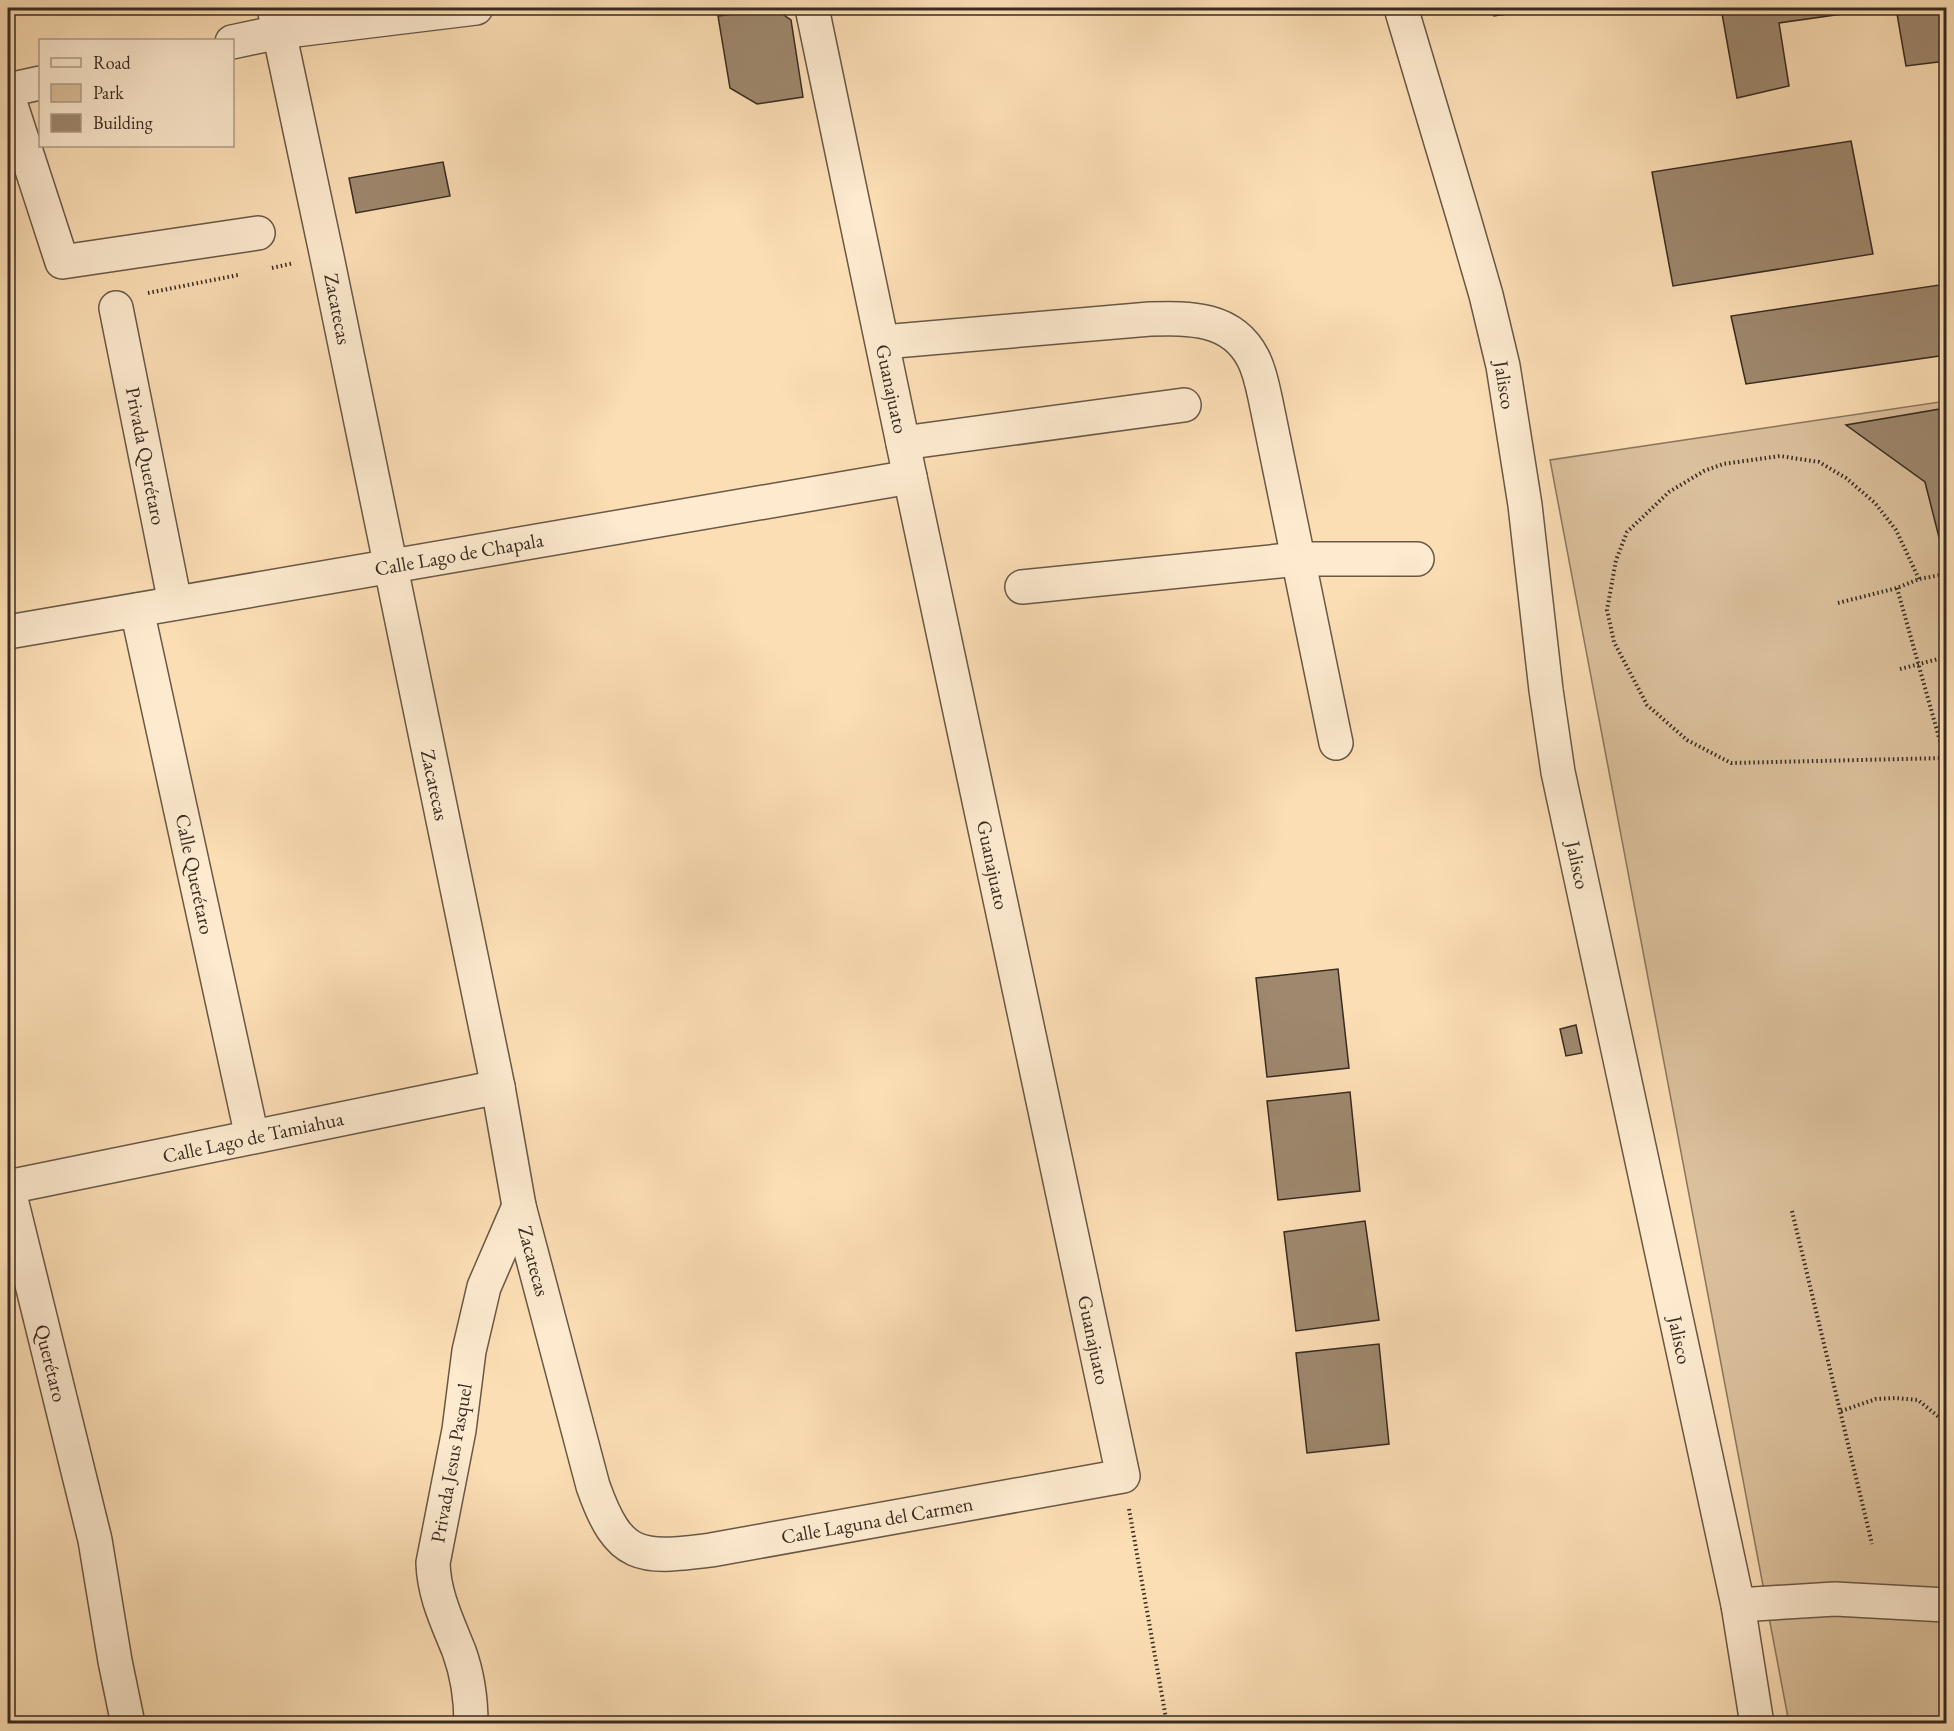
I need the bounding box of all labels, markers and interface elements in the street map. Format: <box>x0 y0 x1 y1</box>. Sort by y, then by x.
legend <box>39 39 234 147</box>
text: Road <box>93 51 132 74</box>
text: Park <box>93 81 124 104</box>
text: Building <box>93 111 153 134</box>
street label: Zacatecas <box>318 271 358 347</box>
street label: Guanajuato <box>870 342 914 436</box>
street label: Jalisco <box>1488 357 1522 411</box>
street label: Privada Querétaro <box>120 385 172 527</box>
street label: Calle Lago de Chapala <box>373 526 545 582</box>
street label: Zacatecas <box>415 747 455 823</box>
street label: Calle Querétaro <box>170 811 220 937</box>
street label: Guanajuato <box>971 818 1015 912</box>
street label: Jalisco <box>1560 837 1596 892</box>
street label: Calle Lago de Tamiahua <box>160 1105 346 1169</box>
street label: Zacatecas <box>512 1223 556 1299</box>
street label: Guanajuato <box>1072 1293 1116 1387</box>
street label: Jalisco <box>1662 1312 1698 1367</box>
street label: Querétaro <box>29 1322 73 1405</box>
street label: Privada Jesus Pasquel <box>424 1381 478 1545</box>
street label: Calle Laguna del Carmen <box>779 1490 975 1550</box>

